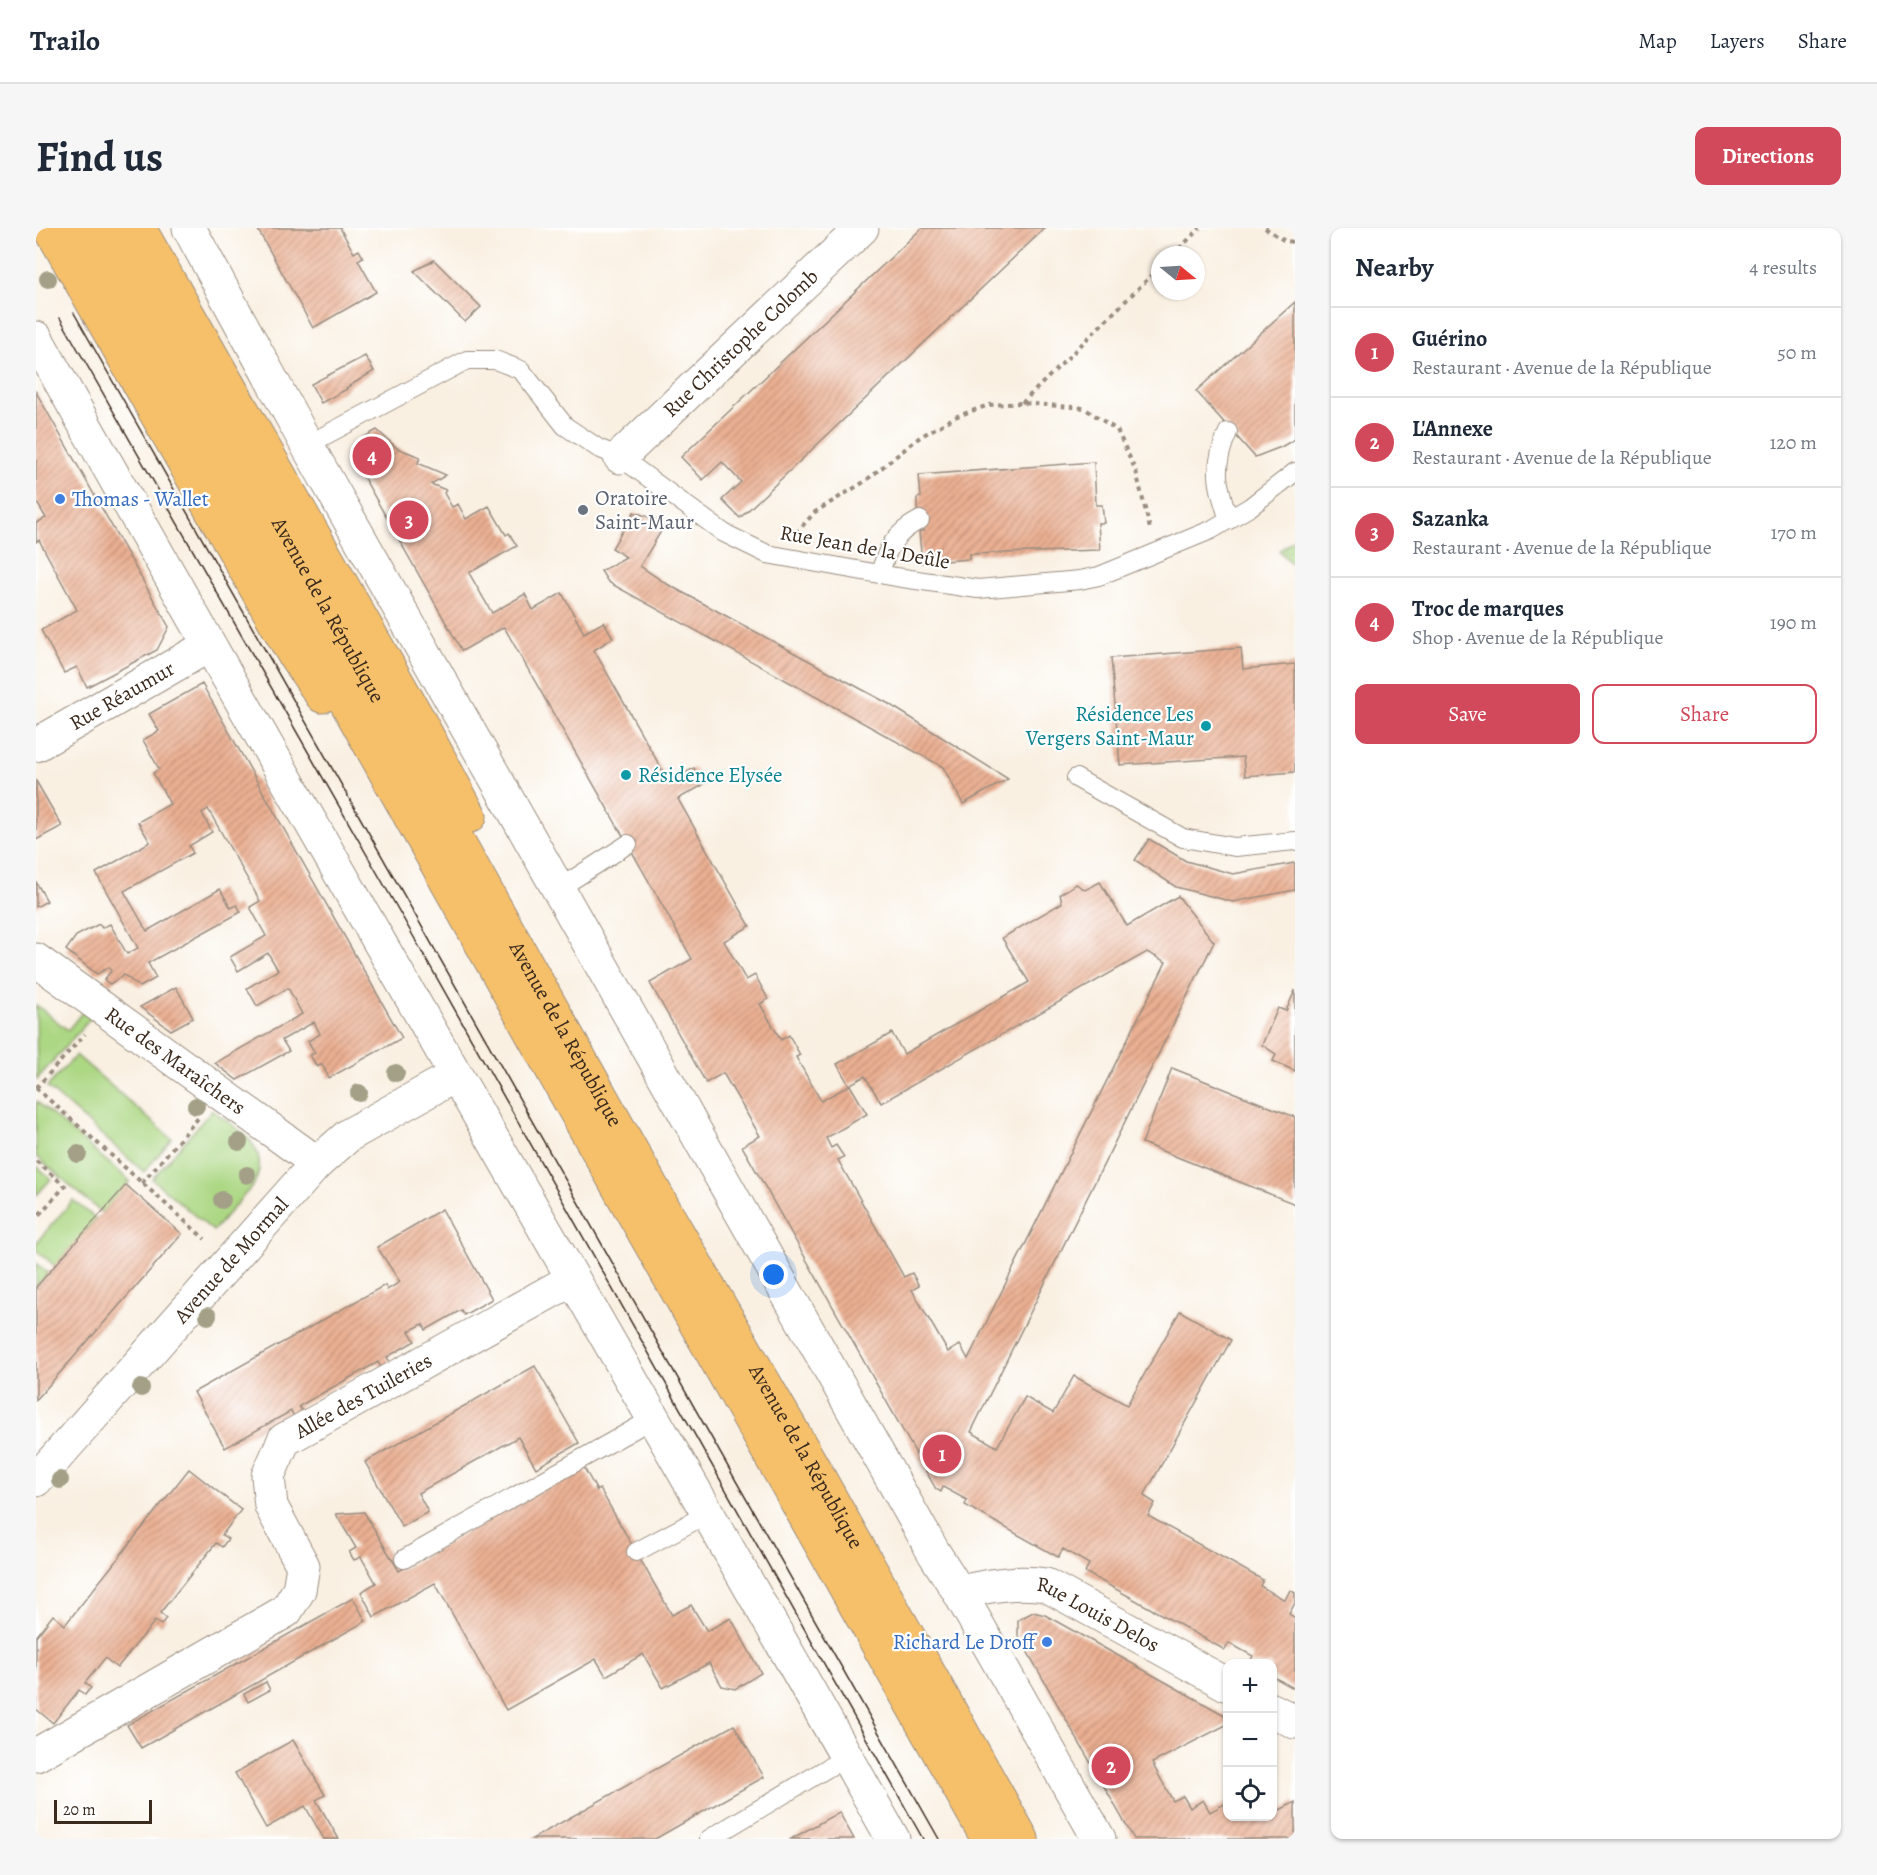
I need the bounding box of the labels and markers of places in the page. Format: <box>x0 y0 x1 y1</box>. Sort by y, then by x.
pin: 4 <box>352 434 392 478</box>
place label: Oratoire Saint-Maur <box>595 484 694 536</box>
place label: Thomas - Wallet <box>72 485 209 513</box>
marker: Thomas - Wallet <box>53 492 67 506</box>
pin: 3 <box>390 498 428 542</box>
marker: Oratoire Saint-Maur <box>576 503 590 517</box>
place label: Résidence Les Vergers Saint-Maur <box>1025 700 1194 752</box>
marker: Résidence Les Vergers Saint-Maur <box>1199 719 1213 733</box>
place label: Résidence Elysée <box>638 761 782 789</box>
marker: Résidence Elysée <box>619 768 633 782</box>
pin: 1 <box>922 1432 962 1476</box>
place label: Richard Le Droff <box>893 1628 1038 1656</box>
marker: Richard Le Droff <box>1040 1635 1054 1649</box>
pin: 2 <box>1092 1744 1130 1788</box>

